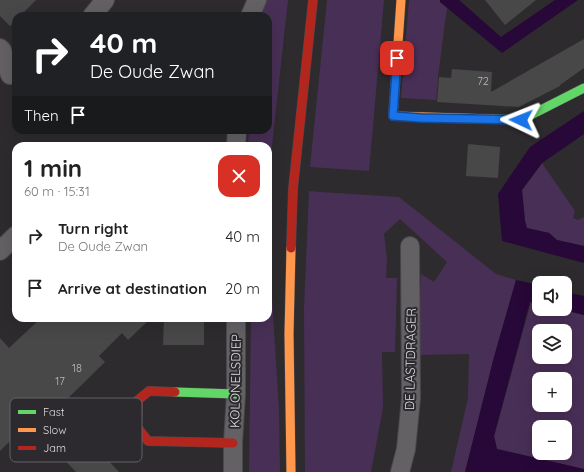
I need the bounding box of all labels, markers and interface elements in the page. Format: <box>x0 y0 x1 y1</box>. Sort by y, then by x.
text: 40 m <box>90 25 157 60</box>
icon: right <box>24 28 76 80</box>
pin <box>380 41 414 75</box>
icon: arrive <box>386 47 408 69</box>
text: De Oude Zwan <box>90 60 215 83</box>
house number: 72 <box>477 74 489 88</box>
position arrow <box>500 99 542 141</box>
icon: arrive <box>67 104 89 126</box>
text: Then <box>24 106 59 125</box>
text: 1 min <box>24 153 82 183</box>
button: close <box>218 155 260 197</box>
text: 60 m · 15:31 <box>24 183 90 199</box>
text: Turn right <box>58 219 129 238</box>
icon: right <box>24 225 46 247</box>
text: 40 m <box>225 227 260 246</box>
text: De Oude Zwan <box>58 238 148 254</box>
map controls <box>532 276 572 460</box>
button: sound <box>532 276 572 316</box>
icon: arrive <box>24 277 46 299</box>
text: Arrive at destination <box>58 279 207 298</box>
text: 20 m <box>225 279 260 298</box>
street label: DE LASTDRAGER <box>401 307 419 410</box>
button: layers <box>532 324 572 364</box>
street label: KOLONELSDIEP <box>226 334 244 428</box>
house number: 18 <box>72 361 82 375</box>
button: + <box>532 372 572 412</box>
house number: 17 <box>55 374 65 388</box>
legend <box>10 398 142 462</box>
text: Fast <box>43 405 65 419</box>
button: − <box>532 420 572 460</box>
text: Slow <box>43 423 67 437</box>
text: Jam <box>43 441 66 455</box>

